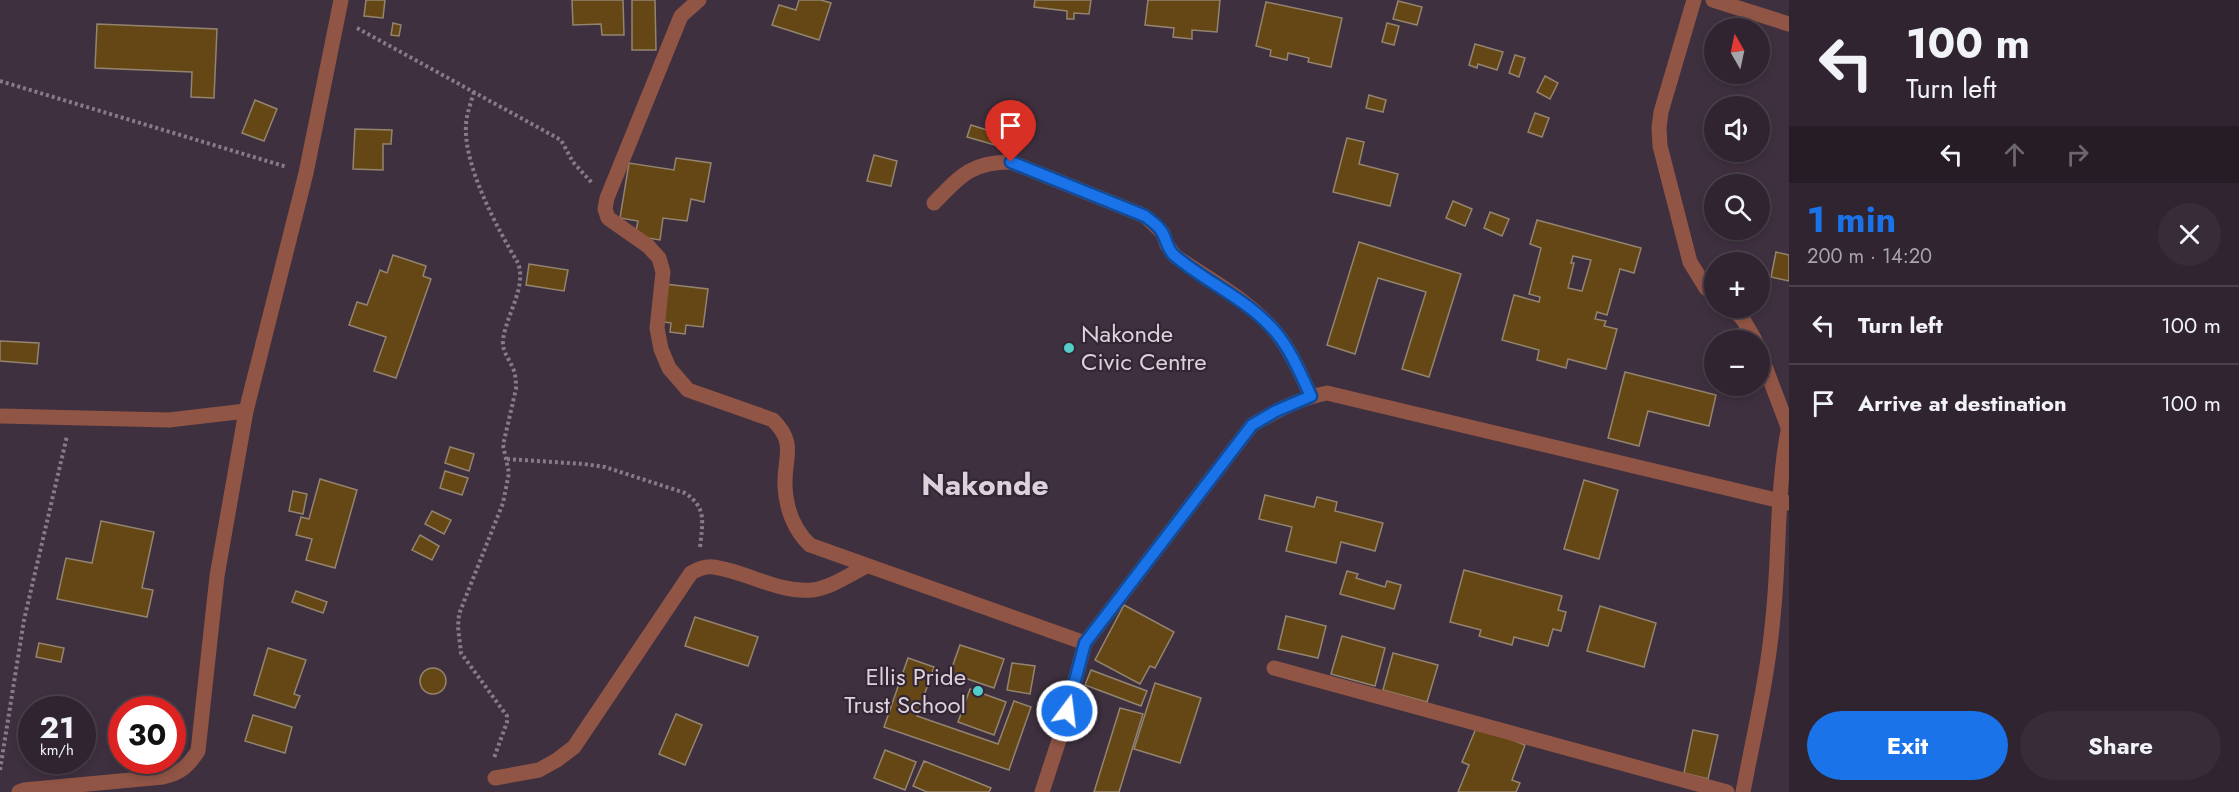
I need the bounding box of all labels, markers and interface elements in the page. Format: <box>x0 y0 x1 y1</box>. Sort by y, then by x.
text: 100 m <box>1906 13 2030 74</box>
north arrow <box>1704 18 1770 84</box>
map controls <box>1704 18 1770 396</box>
icon: left <box>1807 24 1885 102</box>
text: Turn left <box>1906 69 1996 108</box>
button: sound <box>1704 96 1770 162</box>
pin <box>985 100 1036 162</box>
icon: arrive <box>994 109 1027 142</box>
icon: left <box>1935 138 1968 171</box>
icon: ahead <box>1998 138 2031 171</box>
icon: right <box>2061 138 2094 171</box>
button: search <box>1704 174 1770 240</box>
text: 1 min <box>1807 193 1896 245</box>
button: close <box>2158 203 2221 266</box>
text: 200 m · 14:20 <box>1807 242 1932 271</box>
button: + <box>1704 252 1770 318</box>
icon: left <box>1807 309 1840 342</box>
text: Turn left <box>1858 309 1943 341</box>
text: 100 m <box>2161 309 2221 341</box>
place label: Nakonde Civic Centre <box>1081 316 1207 379</box>
button: − <box>1704 330 1770 396</box>
marker: Nakonde Civic Centre <box>1062 341 1076 355</box>
icon: arrive <box>1807 387 1840 420</box>
text: Arrive at destination <box>1858 387 2067 419</box>
text: 100 m <box>2161 387 2221 419</box>
district label: Nakonde <box>921 463 1049 506</box>
place label: Ellis Pride Trust School <box>844 659 966 722</box>
position arrow <box>1035 679 1099 743</box>
marker: Ellis Pride Trust School <box>971 684 985 698</box>
speed limit sign: 30 <box>108 696 186 774</box>
text: 21 <box>40 706 74 749</box>
button: Exit <box>1807 711 2008 780</box>
button: Share <box>2020 711 2221 780</box>
text: km/h <box>40 739 74 761</box>

